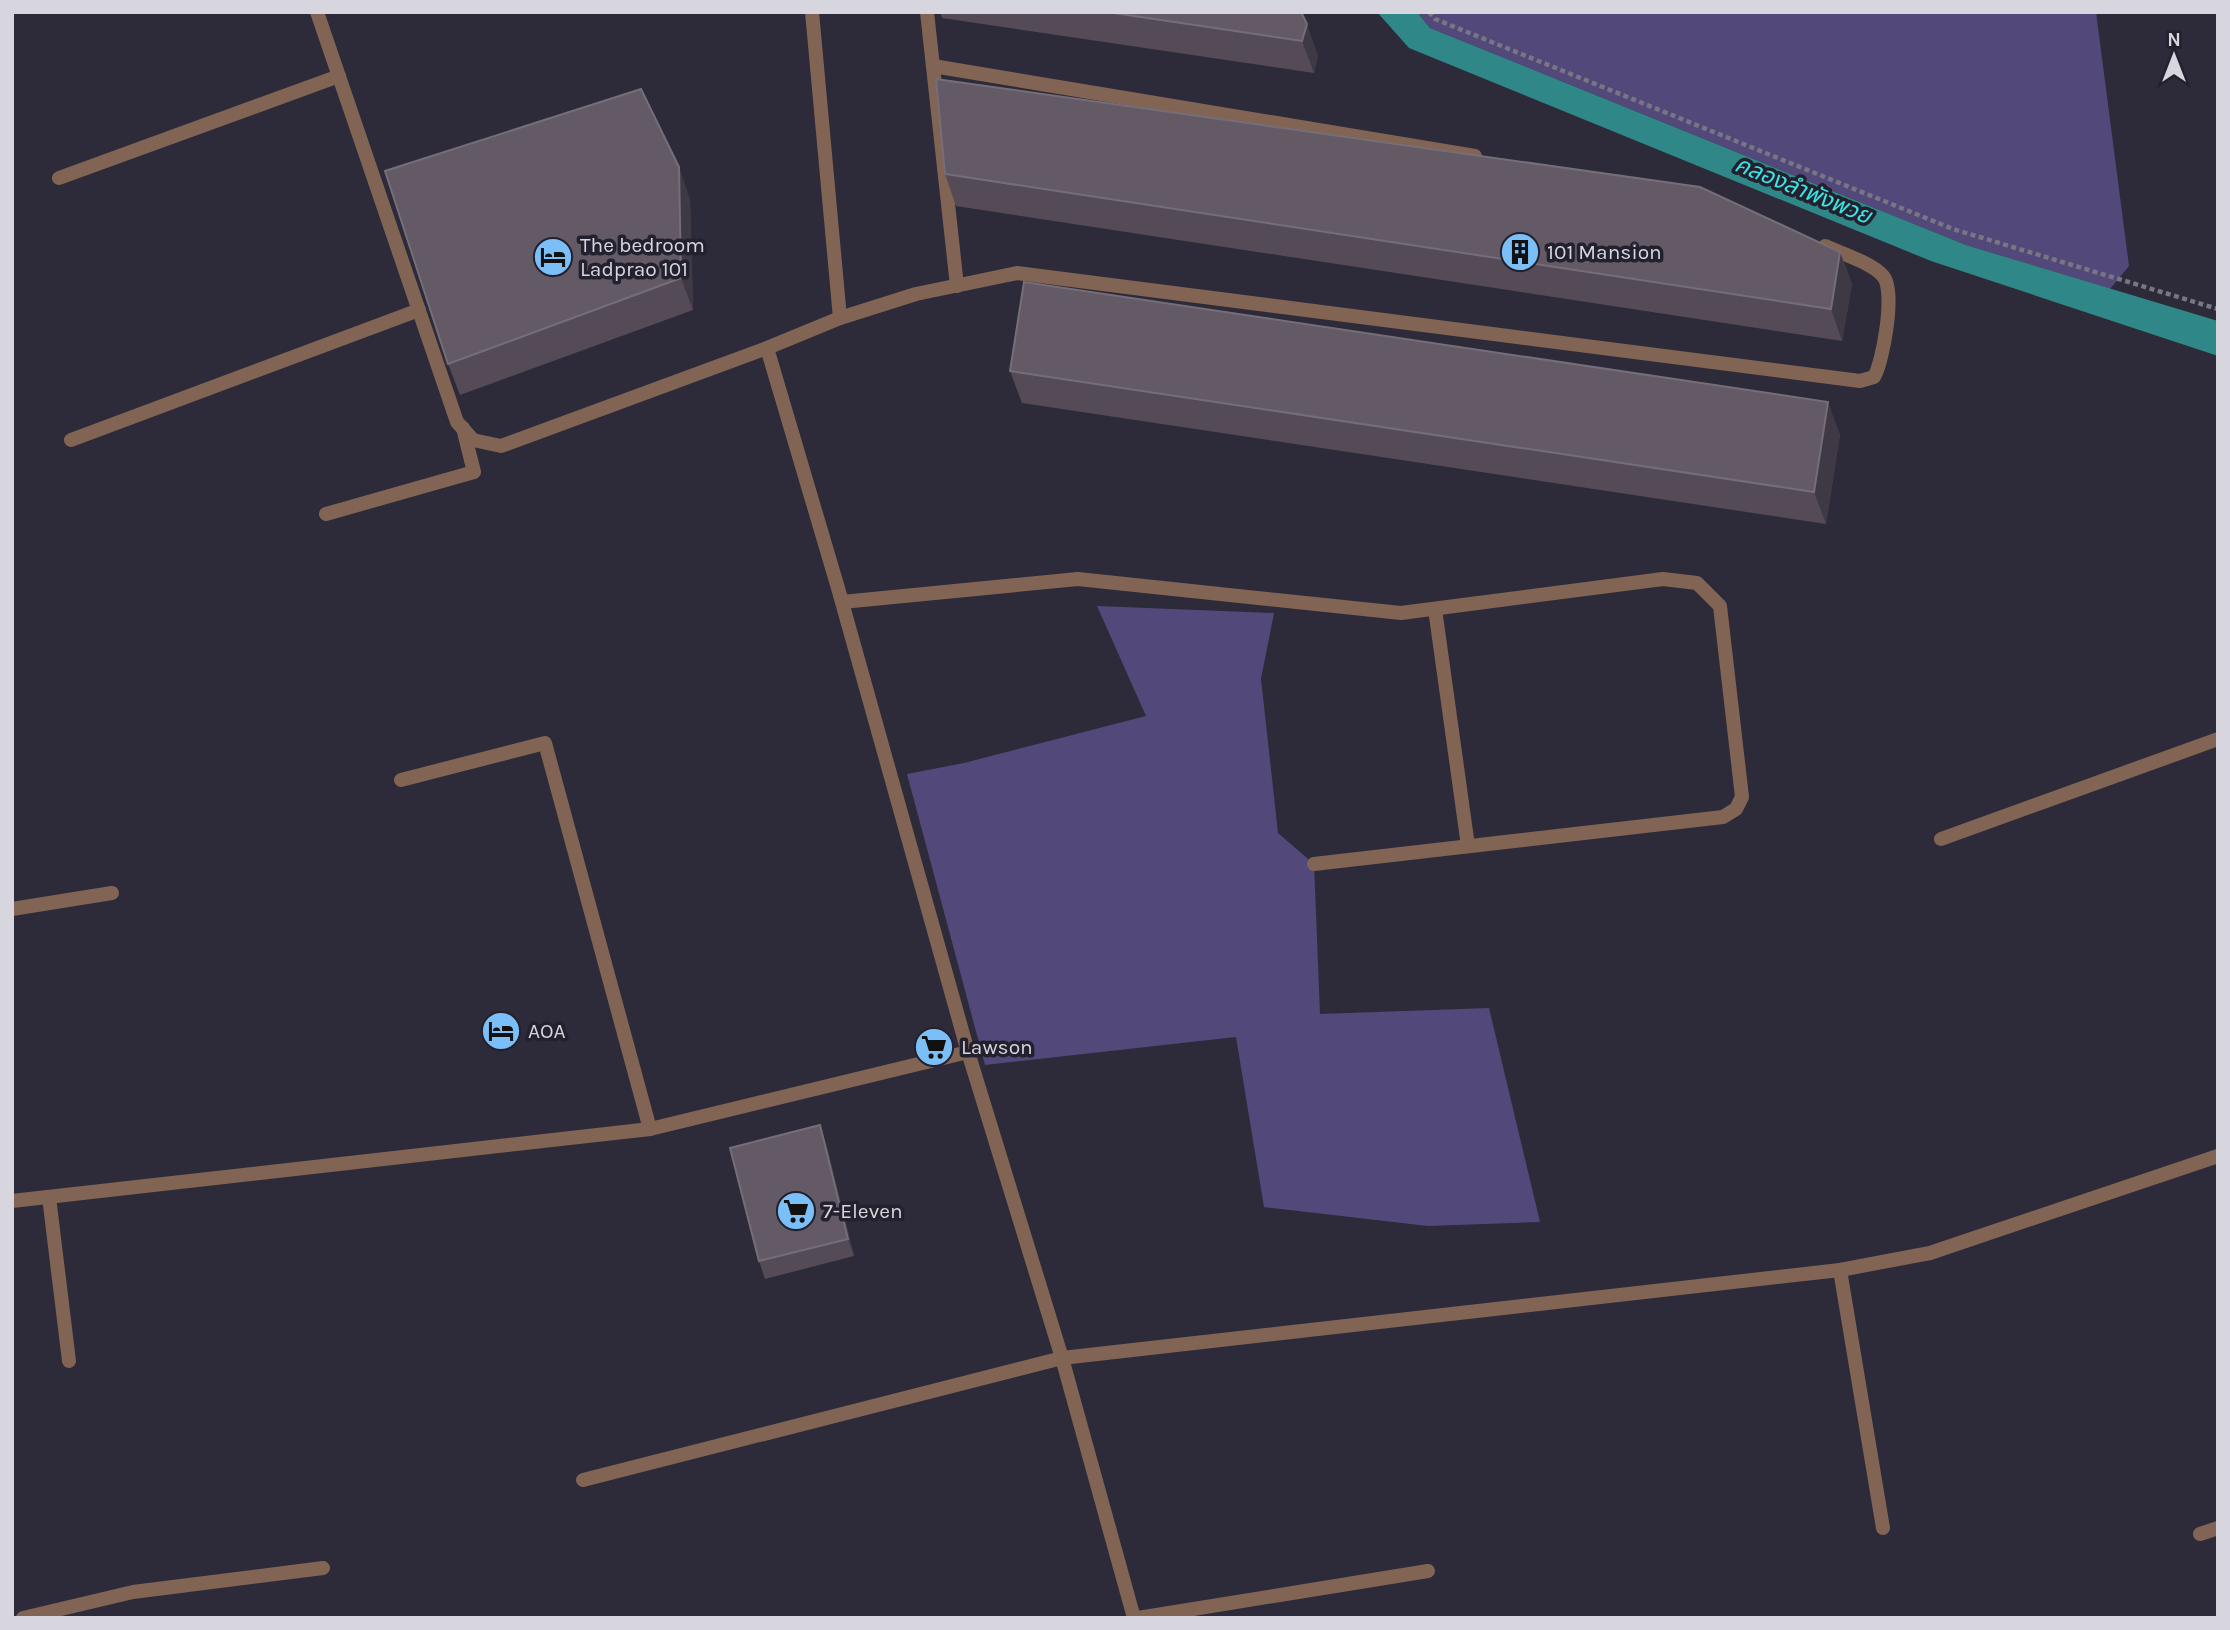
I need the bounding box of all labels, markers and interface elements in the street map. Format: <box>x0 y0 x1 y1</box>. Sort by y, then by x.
north arrow <box>2139 21 2209 91</box>
text: N <box>2167 29 2181 51</box>
water label: คลองลำพังพวย <box>1731 150 1876 230</box>
building icon: 101 Mansion <box>1499 231 1541 273</box>
place label: The bedroom Ladprao 101 <box>580 233 705 281</box>
hotel icon: The bedroom Ladprao 101 <box>532 236 574 278</box>
place label: 101 Mansion <box>1547 240 1662 264</box>
hotel icon: AOA <box>480 1010 522 1052</box>
place label: AOA <box>528 1019 566 1043</box>
supermarket icon: Lawson <box>913 1026 955 1068</box>
place label: Lawson <box>961 1035 1033 1059</box>
supermarket icon: 7-Eleven <box>775 1190 817 1232</box>
place label: 7-Eleven <box>823 1199 903 1223</box>

